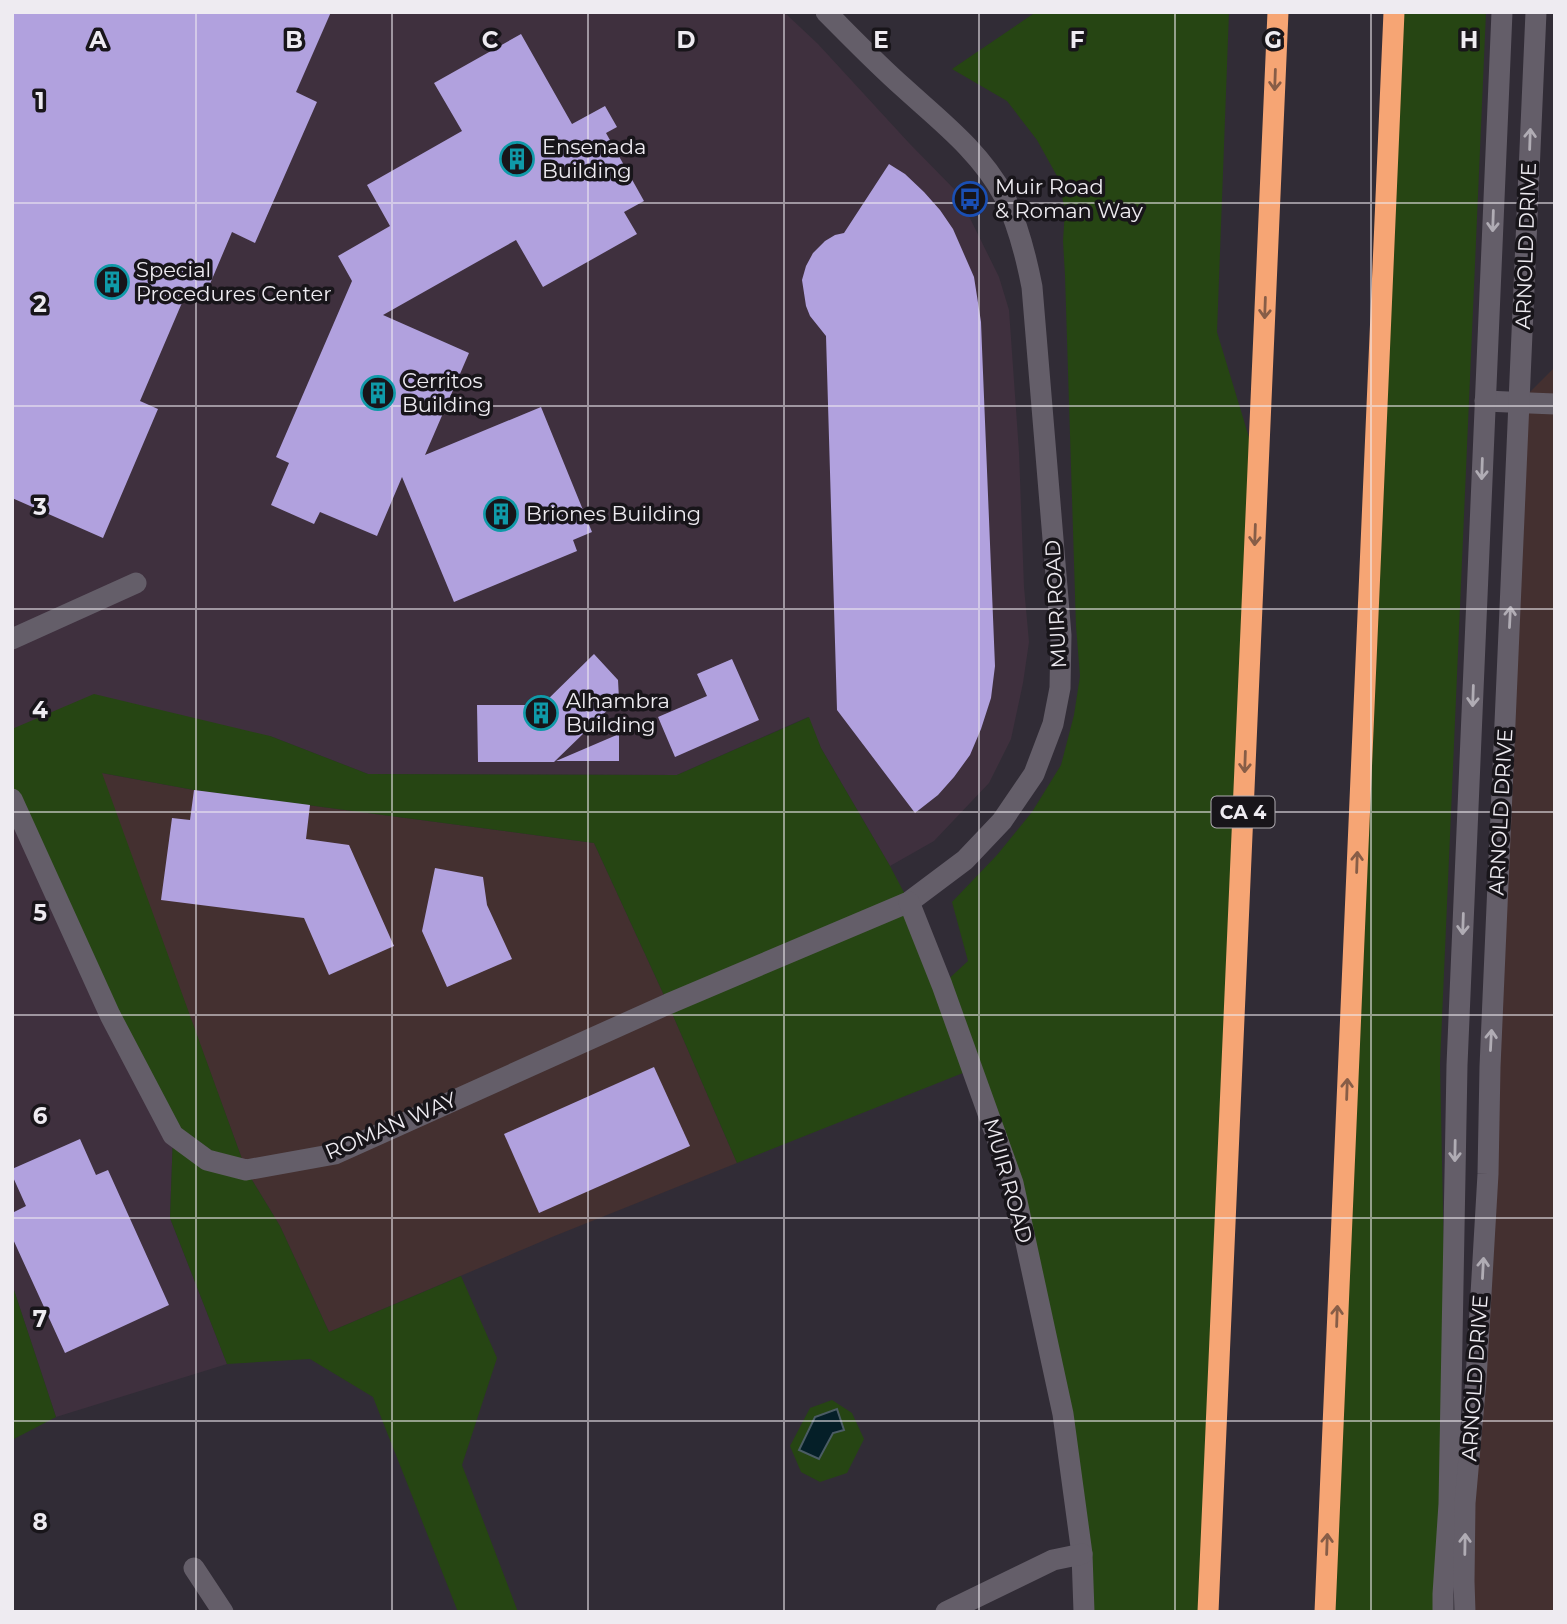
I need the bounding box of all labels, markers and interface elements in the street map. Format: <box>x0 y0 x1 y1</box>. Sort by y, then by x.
text: A <box>88 26 107 54</box>
text: B <box>285 26 303 54</box>
text: C <box>482 26 499 54</box>
text: D <box>677 26 696 54</box>
text: E <box>873 26 889 54</box>
text: F <box>1070 26 1085 54</box>
text: G <box>1264 26 1282 54</box>
text: H <box>1460 26 1478 54</box>
one-way arrow <box>1268 69 1281 92</box>
text: 1 <box>35 87 45 115</box>
one-way arrow <box>1524 128 1537 151</box>
place label: Ensenada Building <box>542 134 646 183</box>
building icon: Ensenada Building <box>498 140 536 178</box>
street label: ARNOLD DRIVE <box>1510 162 1541 330</box>
place label: Muir Road & Roman Way <box>995 174 1143 223</box>
bus stop icon: Muir Road & Roman Way <box>951 180 989 218</box>
one-way arrow <box>1486 210 1499 232</box>
place label: Special Procedures Center <box>136 257 332 306</box>
building icon: Special Procedures Center <box>93 263 131 301</box>
text: 2 <box>33 290 47 318</box>
one-way arrow <box>1258 296 1271 319</box>
place label: Cerritos Building <box>402 368 492 417</box>
building icon: Cerritos Building <box>359 374 397 412</box>
one-way arrow <box>1476 457 1489 480</box>
text: 3 <box>32 493 47 521</box>
building icon: Briones Building <box>482 495 520 533</box>
place label: Briones Building <box>526 501 701 526</box>
one-way arrow <box>1249 523 1262 546</box>
street label: MUIR ROAD <box>1040 539 1071 669</box>
one-way arrow <box>1503 606 1516 629</box>
one-way arrow <box>1466 685 1479 708</box>
place label: Alhambra Building <box>566 688 670 737</box>
building icon: Alhambra Building <box>522 694 560 732</box>
text: 4 <box>32 696 48 724</box>
street label: ARNOLD DRIVE <box>1484 728 1517 896</box>
one-way arrow <box>1239 751 1252 774</box>
road number: CA 4 <box>1212 796 1274 828</box>
one-way arrow <box>1350 850 1363 873</box>
text: 5 <box>33 899 47 927</box>
one-way arrow <box>1456 912 1469 935</box>
one-way arrow <box>1485 1029 1498 1052</box>
one-way arrow <box>1341 1078 1354 1101</box>
street label: ROMAN WAY <box>321 1086 461 1164</box>
text: 6 <box>33 1102 48 1130</box>
street label: MUIR ROAD <box>979 1116 1038 1246</box>
one-way arrow <box>1448 1139 1462 1162</box>
one-way arrow <box>1477 1257 1490 1280</box>
street label: ARNOLD DRIVE <box>1456 1294 1493 1462</box>
text: 7 <box>33 1305 47 1333</box>
one-way arrow <box>1331 1305 1344 1328</box>
text: 8 <box>32 1508 48 1536</box>
one-way arrow <box>1321 1532 1334 1555</box>
one-way arrow <box>1458 1532 1471 1555</box>

